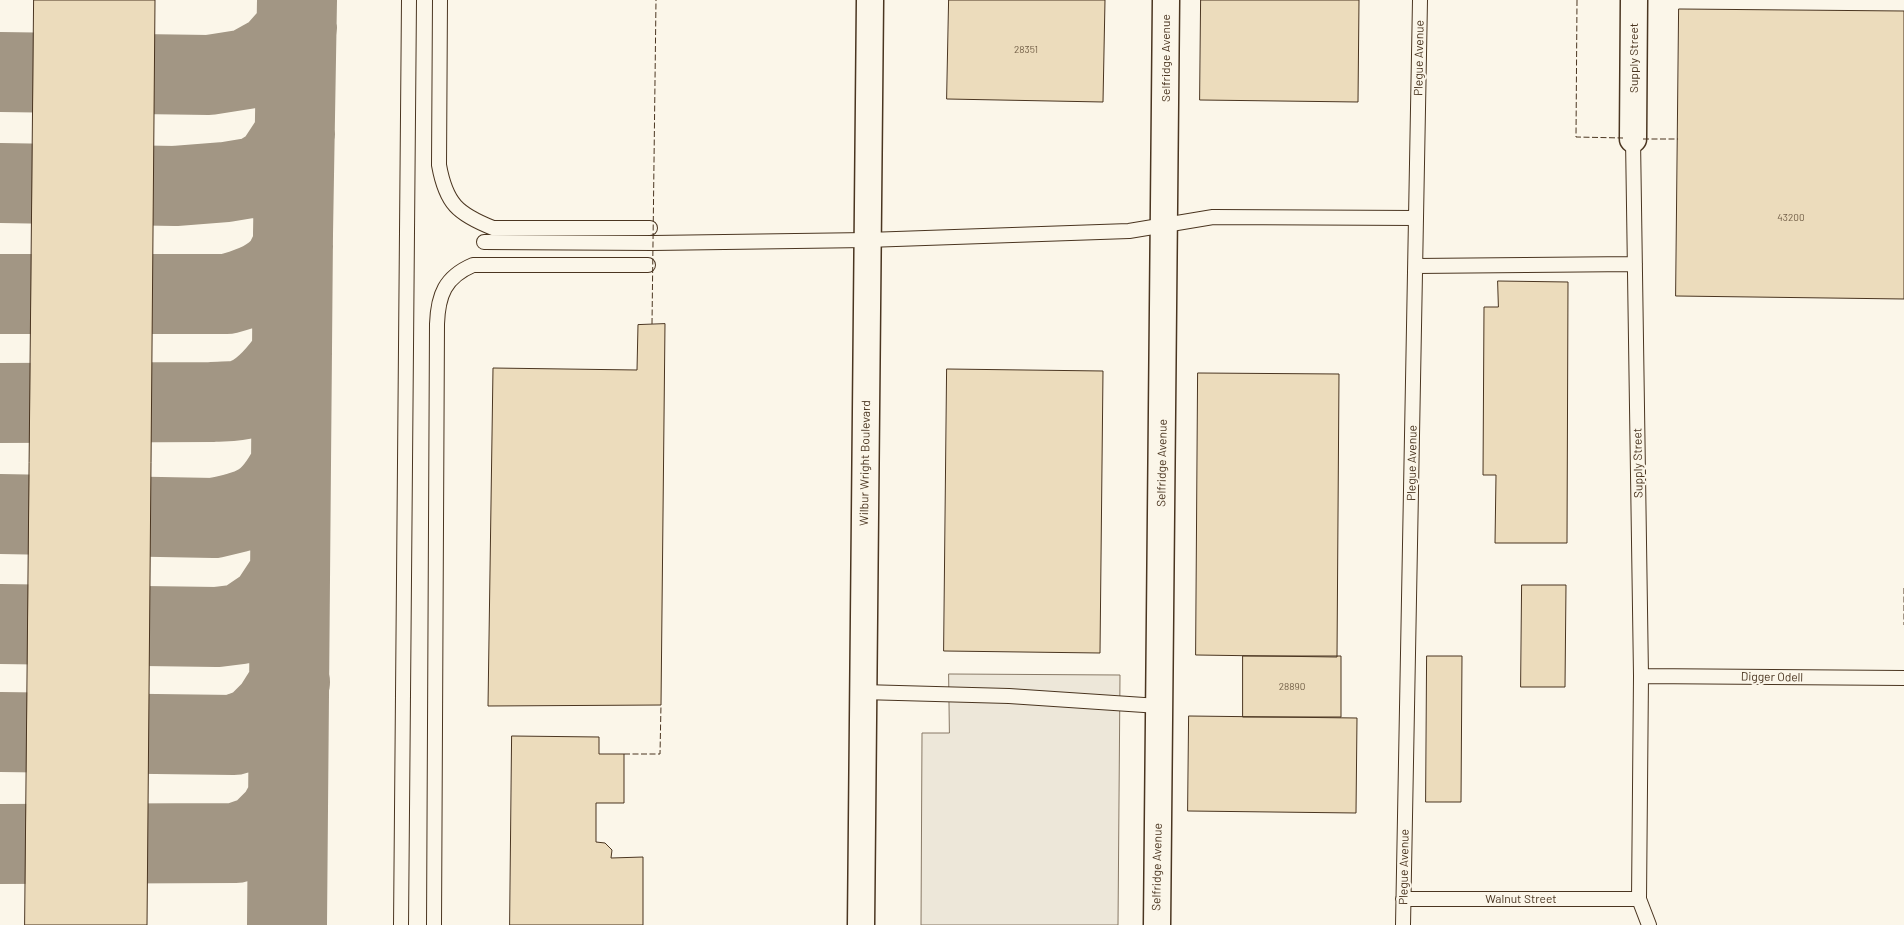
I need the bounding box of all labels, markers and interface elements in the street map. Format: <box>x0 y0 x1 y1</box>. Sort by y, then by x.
street label: Selfridge Avenue <box>1159 14 1173 102</box>
street label: Plegue Avenue <box>1411 20 1427 96</box>
street label: Supply Street <box>1627 23 1641 93</box>
house number: 28351 <box>1014 44 1038 56</box>
house number: 43200 <box>1777 212 1805 224</box>
street label: Wilbur Wright Boulevard <box>857 400 873 526</box>
street label: Selfridge Avenue <box>1154 419 1170 507</box>
street label: Plegue Avenue <box>1404 425 1420 501</box>
street label: Supply Street <box>1630 428 1646 498</box>
street label: Digger Odell <box>1741 669 1803 685</box>
house number: 28890 <box>1279 681 1305 693</box>
street label: Selfridge Avenue <box>1149 823 1165 911</box>
street label: Plegue Avenue <box>1396 829 1412 905</box>
street label: Walnut Street <box>1485 892 1557 906</box>

